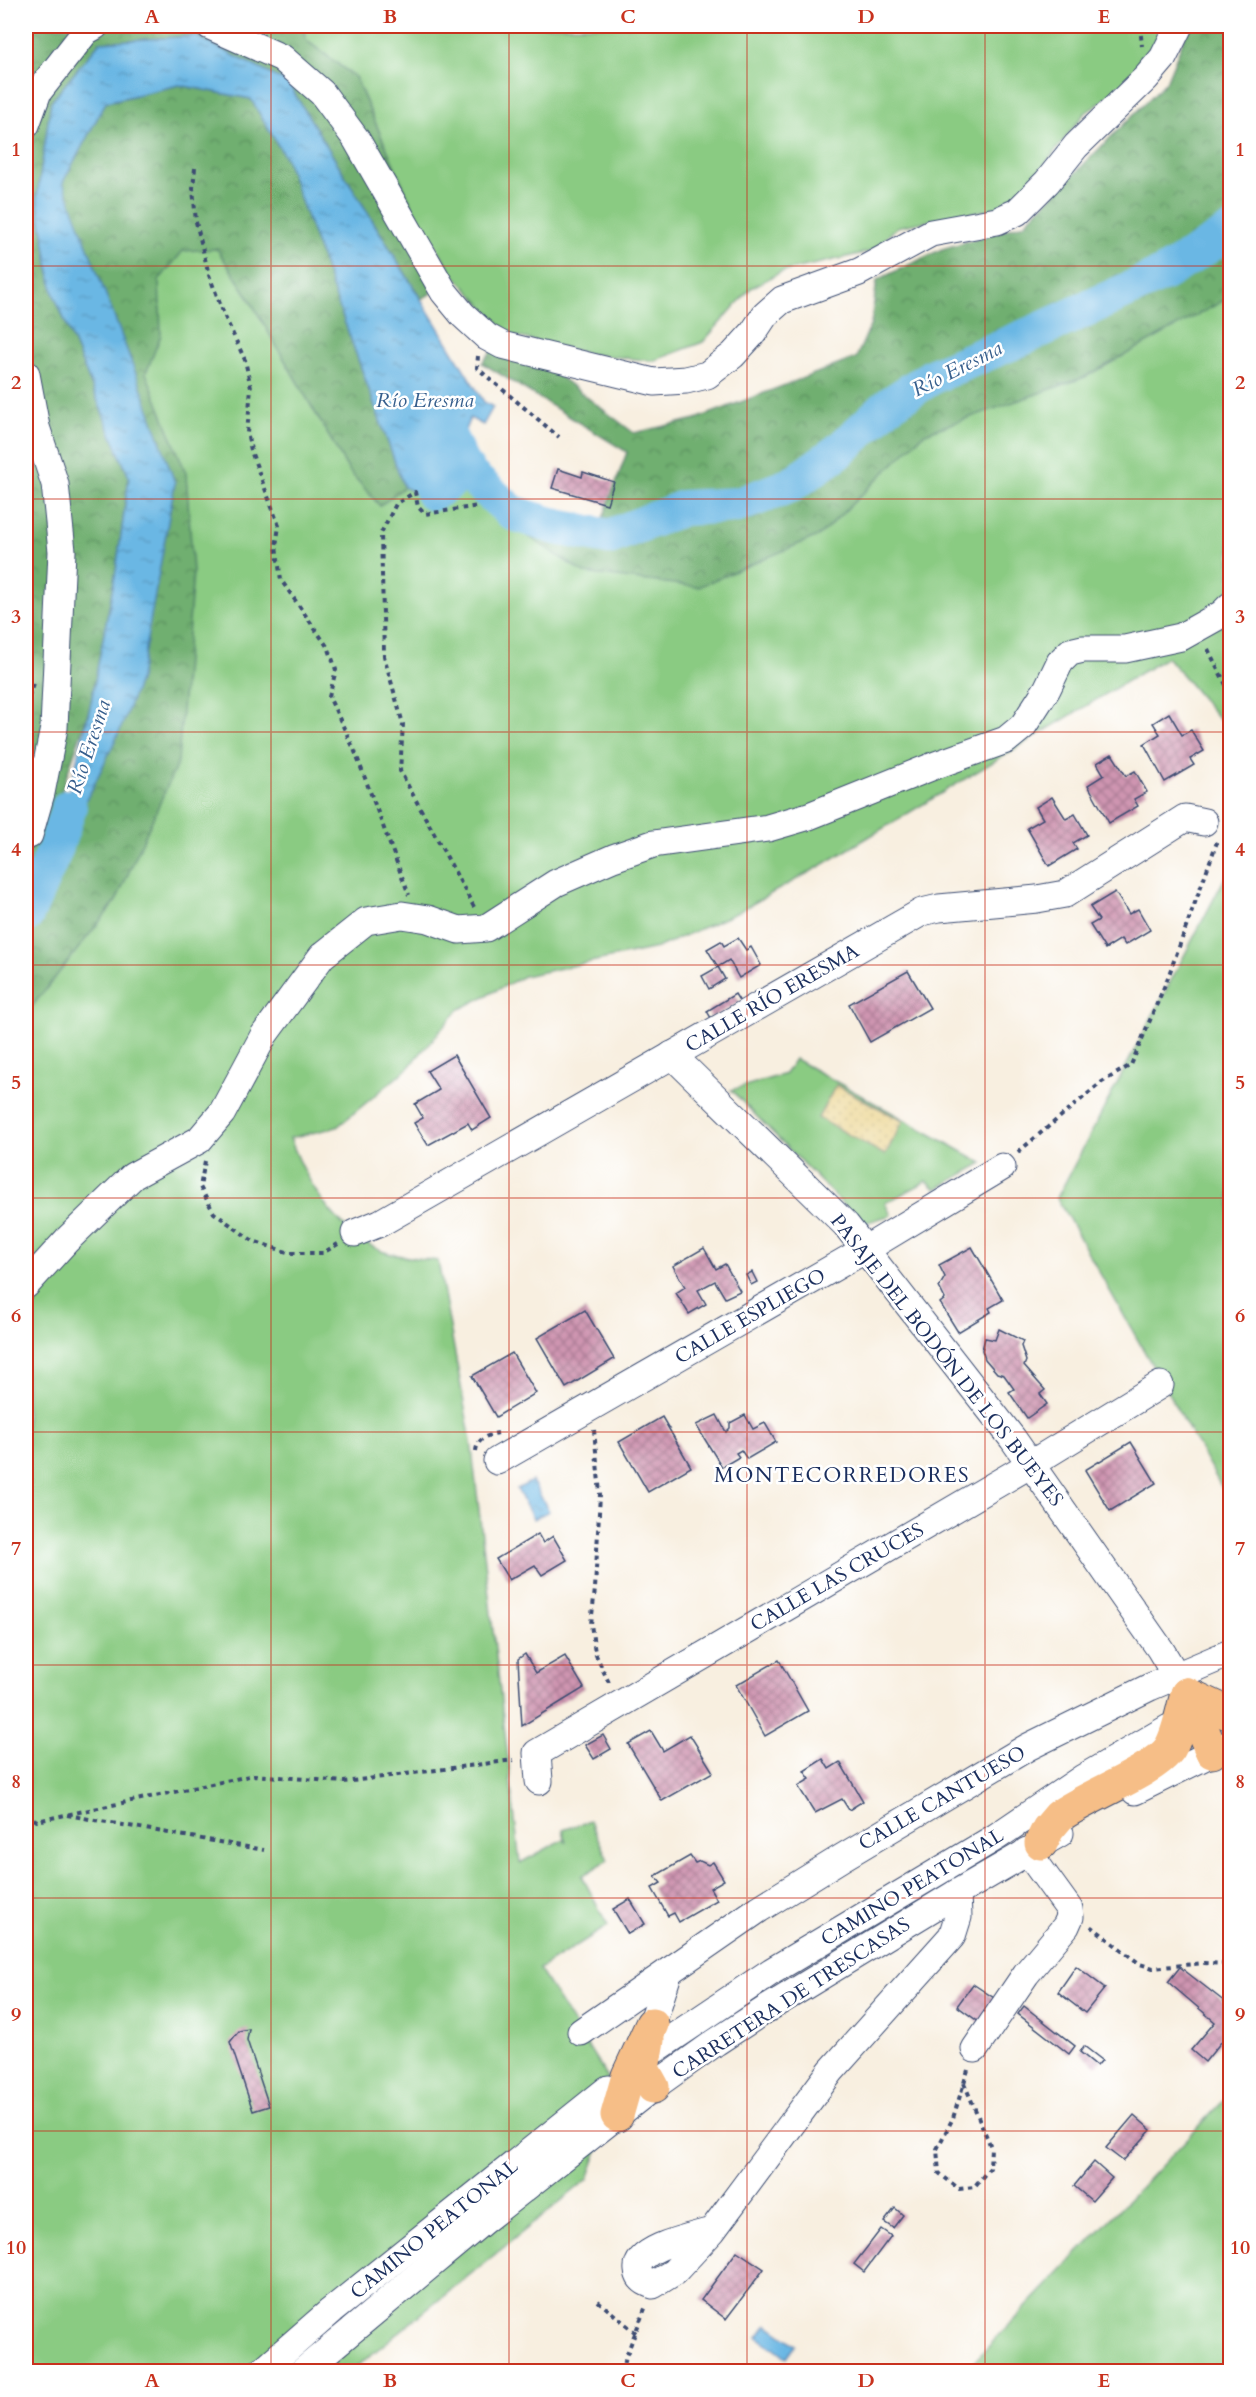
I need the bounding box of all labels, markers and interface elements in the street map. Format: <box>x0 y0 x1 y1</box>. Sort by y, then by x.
text: A <box>144 3 160 30</box>
text: B <box>383 3 397 30</box>
text: C <box>620 3 636 30</box>
text: D <box>857 3 875 30</box>
text: E <box>1098 3 1110 30</box>
text: 1 <box>11 136 21 163</box>
text: 1 <box>1235 136 1245 163</box>
water label: Río Eresma <box>907 334 1007 404</box>
text: 2 <box>11 369 21 396</box>
text: 2 <box>1235 369 1245 396</box>
water label: Río Eresma <box>376 386 474 415</box>
text: 3 <box>11 603 21 630</box>
text: 3 <box>1235 603 1245 630</box>
water label: Río Eresma <box>60 696 118 798</box>
text: 4 <box>11 836 21 863</box>
text: 4 <box>1235 836 1245 863</box>
street label: CALLE RÍO ERESMA <box>680 937 864 1059</box>
text: 5 <box>11 1069 21 1096</box>
text: 5 <box>1235 1069 1245 1096</box>
street label: PASAJE DEL BODÓN DE LOS BUEYES <box>824 1208 1070 1512</box>
street label: CALLE ESPLIEGO <box>670 1262 830 1370</box>
text: 6 <box>11 1302 21 1329</box>
text: 6 <box>1235 1302 1245 1329</box>
district label: MONTECORREDORES <box>714 1461 970 1490</box>
street label: CALLE LAS CRUCES <box>745 1516 929 1638</box>
text: 7 <box>11 1535 21 1562</box>
text: 7 <box>1235 1535 1245 1562</box>
street label: CALLE CANTUESO <box>854 1739 1030 1857</box>
text: 8 <box>11 1768 21 1795</box>
text: 8 <box>1235 1768 1245 1795</box>
street label: CAMINO PEATONAL <box>816 1821 1009 1952</box>
street label: CARRETERA DE TRESCASAS <box>667 1911 915 2085</box>
text: 9 <box>11 2001 21 2028</box>
text: 9 <box>1235 2001 1245 2028</box>
street label: CAMINO PEATONAL <box>344 2152 524 2305</box>
text: 10 <box>6 2234 26 2261</box>
text: 10 <box>1230 2234 1250 2261</box>
text: A <box>144 2367 160 2394</box>
text: B <box>383 2367 397 2394</box>
text: C <box>620 2367 636 2394</box>
text: D <box>857 2367 875 2394</box>
text: E <box>1098 2367 1110 2394</box>

